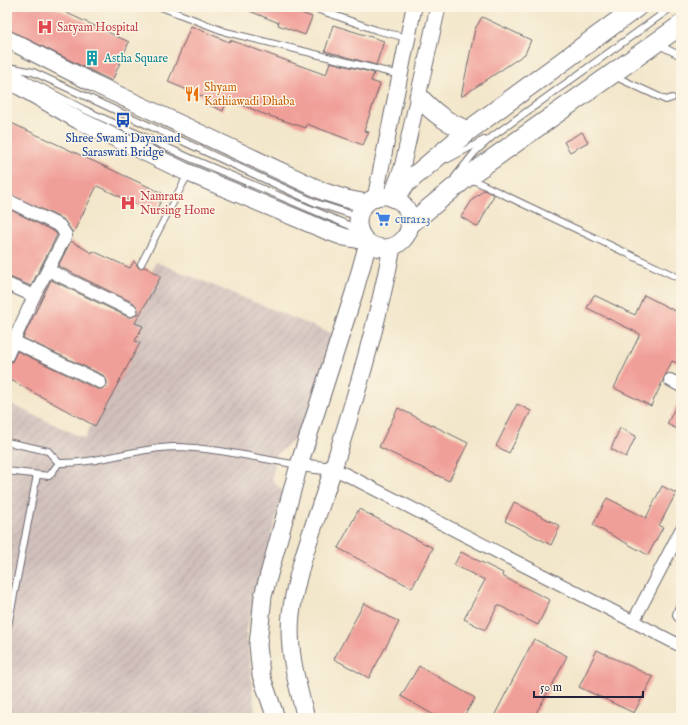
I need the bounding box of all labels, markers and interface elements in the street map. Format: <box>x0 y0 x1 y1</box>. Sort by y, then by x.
hospital icon: Satyam Hospital <box>36 18 54 36</box>
place label: Satyam Hospital <box>57 20 139 36</box>
building icon: Astha Square <box>83 49 101 67</box>
place label: Astha Square <box>103 51 169 67</box>
place label: Shyam Kathiawadi Dhaba <box>204 80 296 109</box>
restaurant icon: Shyam Kathiawadi Dhaba <box>183 85 201 103</box>
bus stop icon: Shree Swami Dayanand Saraswati Bridge <box>114 111 132 129</box>
place label: Shree Swami Dayanand Saraswati Bridge <box>66 131 181 160</box>
place label: Namrata Nursing Home <box>140 189 215 218</box>
hospital icon: Namrata Nursing Home <box>119 194 137 212</box>
supermarket icon: cura123 <box>374 210 392 228</box>
place label: cura123 <box>395 212 431 227</box>
scale bar <box>534 673 643 699</box>
text: 50 m <box>540 680 562 695</box>

